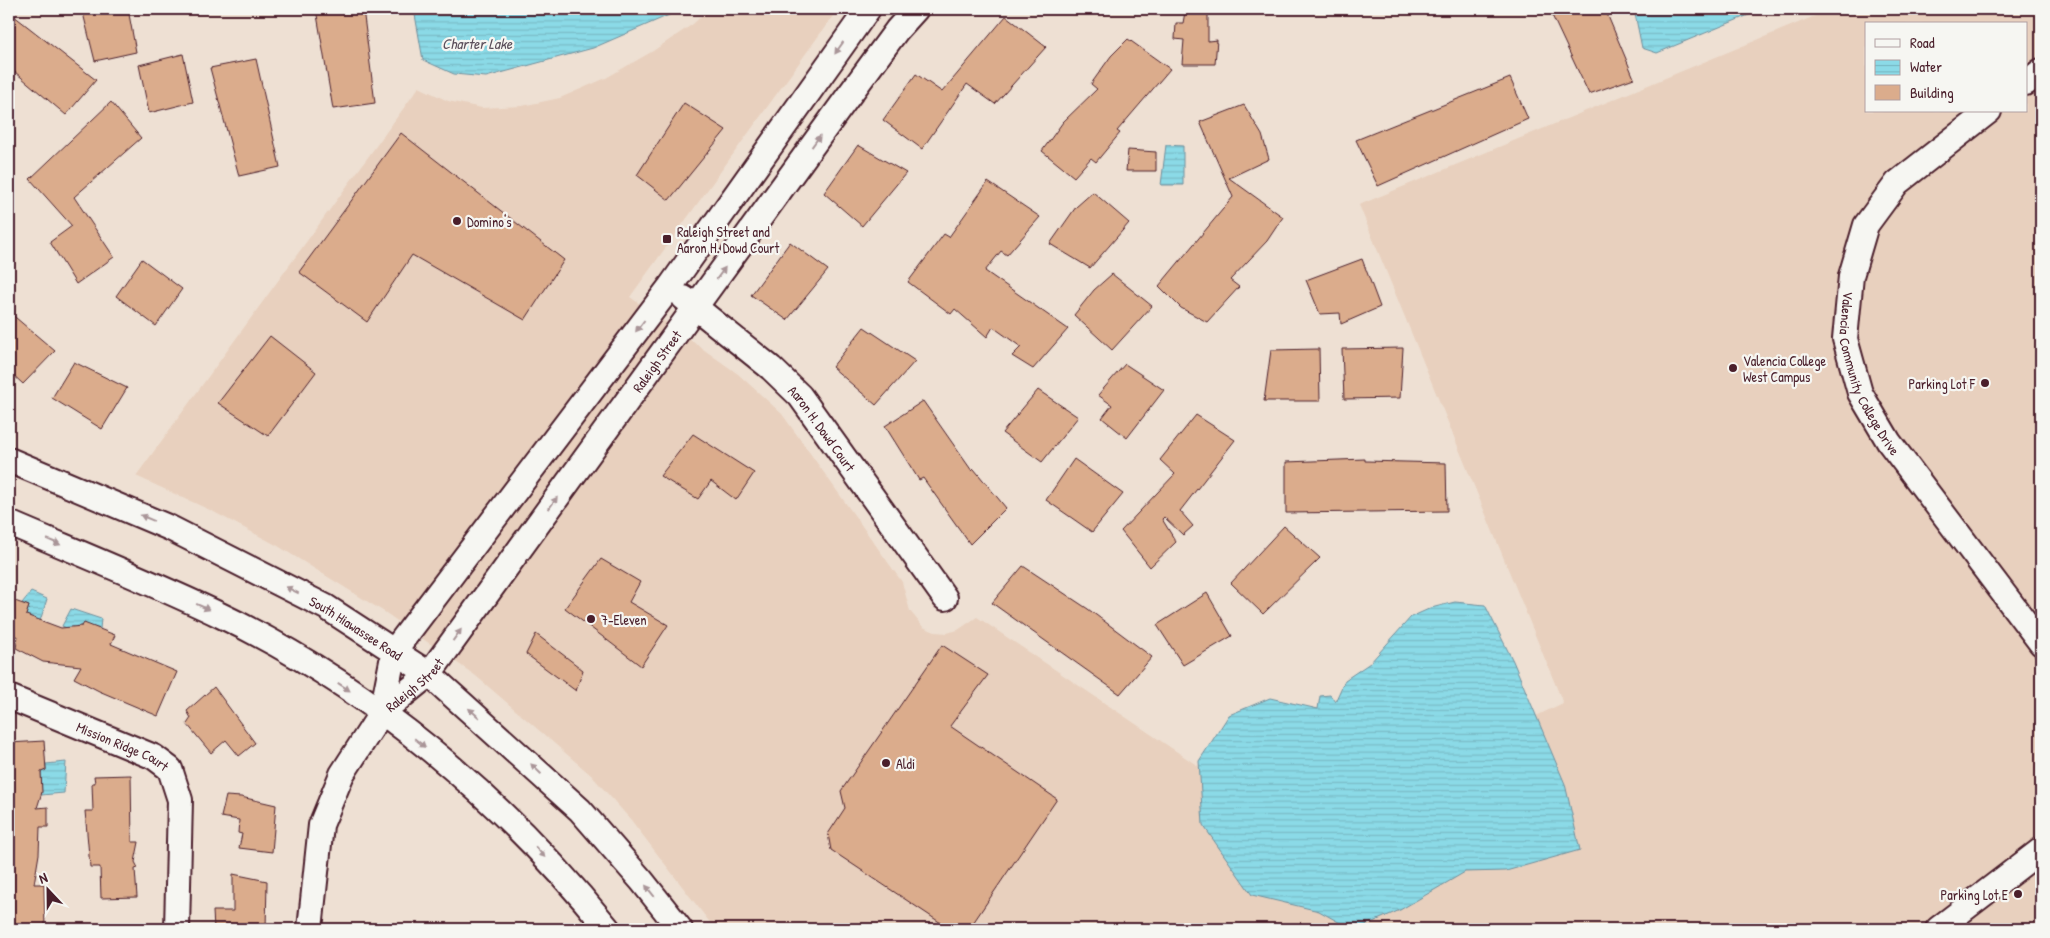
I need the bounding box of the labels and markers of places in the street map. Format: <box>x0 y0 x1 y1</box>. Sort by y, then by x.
place label: Domino's <box>467 212 512 231</box>
marker: Domino's <box>451 215 463 227</box>
place label: Raleigh Street and Aaron H. Dowd Court <box>677 222 779 257</box>
marker: Raleigh Street and Aaron H. Dowd Court <box>661 233 673 245</box>
place label: Valencia College West Campus <box>1743 351 1826 387</box>
marker: Valencia College West Campus <box>1727 362 1739 374</box>
place label: Parking Lot F <box>1909 374 1976 394</box>
marker: Parking Lot F <box>1979 377 1991 389</box>
place label: 7-Eleven <box>601 610 647 629</box>
marker: 7-Eleven <box>585 613 597 625</box>
place label: Aldi <box>896 754 915 773</box>
marker: Aldi <box>880 757 892 769</box>
place label: Parking Lot E <box>1941 885 2008 905</box>
marker: Parking Lot E <box>2012 888 2024 900</box>

